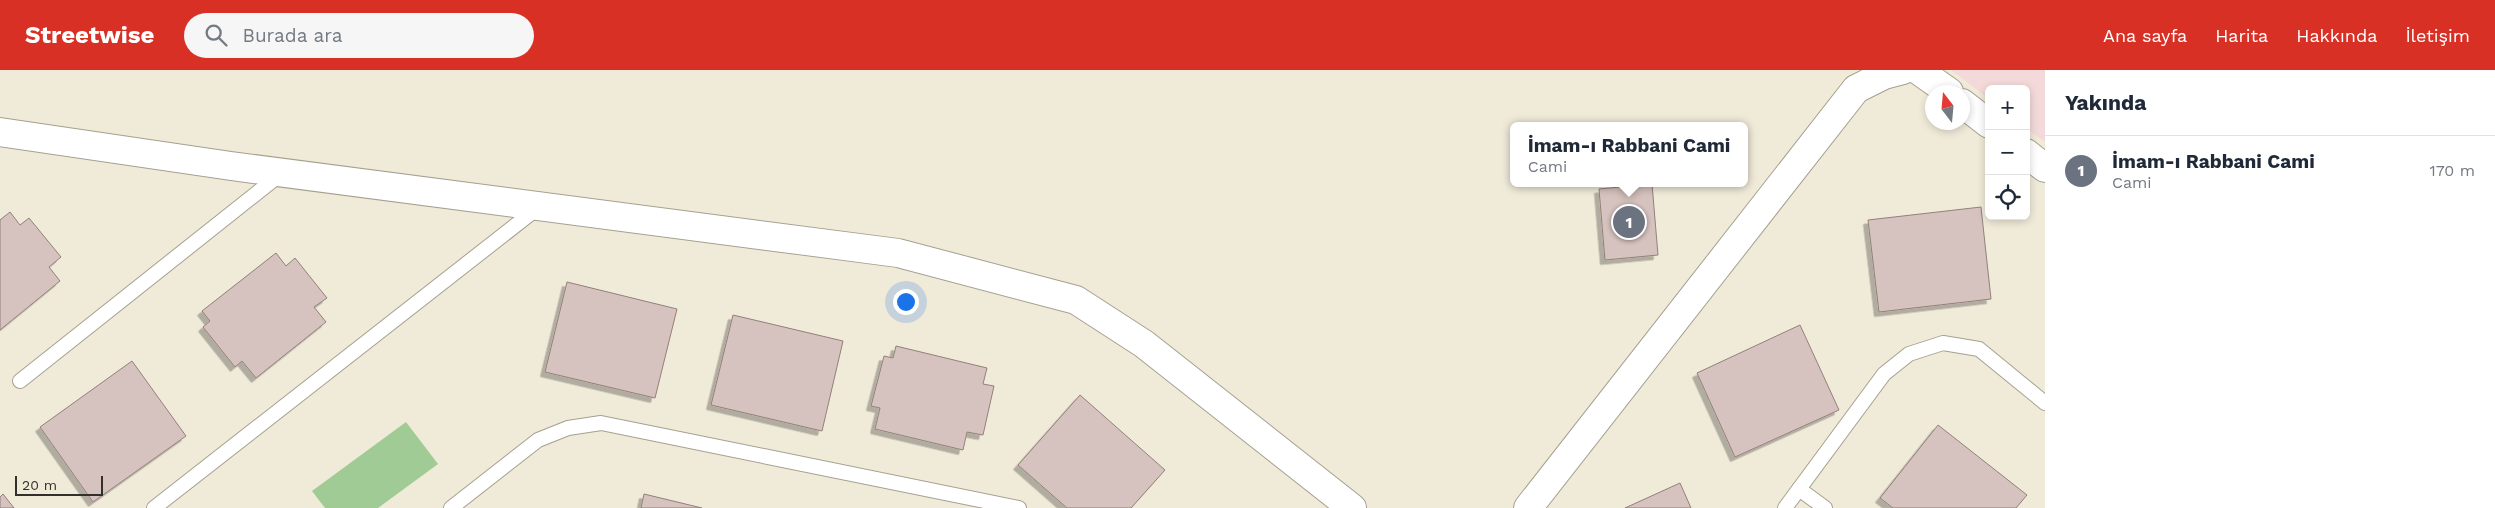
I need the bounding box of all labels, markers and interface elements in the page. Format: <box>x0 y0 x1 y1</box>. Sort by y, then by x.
search box <box>184 13 534 58</box>
text: Streetwise <box>25 21 154 49</box>
icon: search <box>202 21 230 49</box>
text: Burada ara <box>242 24 343 47</box>
text: Ana sayfa <box>2103 25 2187 46</box>
text: Harita <box>2215 25 2268 46</box>
text: Hakkında <box>2296 25 2377 46</box>
text: İletişim <box>2405 25 2470 46</box>
north arrow <box>1925 85 1970 130</box>
map controls <box>1985 85 2030 220</box>
button: + <box>1985 85 2030 130</box>
text: Yakında <box>2065 90 2146 115</box>
popup <box>1510 122 1748 187</box>
button: − <box>1985 130 2030 175</box>
text: İmam-ı Rabbani Cami <box>1528 134 1730 157</box>
text: İmam-ı Rabbani Cami <box>2112 150 2315 173</box>
text: Cami <box>1528 157 1567 176</box>
text: 1 <box>2078 161 2084 180</box>
text: 170 m <box>2429 161 2475 180</box>
text: Cami <box>2112 173 2152 192</box>
button: locate <box>1985 175 2030 220</box>
pin: 1 <box>1613 203 1645 241</box>
your location <box>893 289 919 315</box>
scale bar <box>15 473 102 496</box>
text: 20 m <box>22 477 57 493</box>

